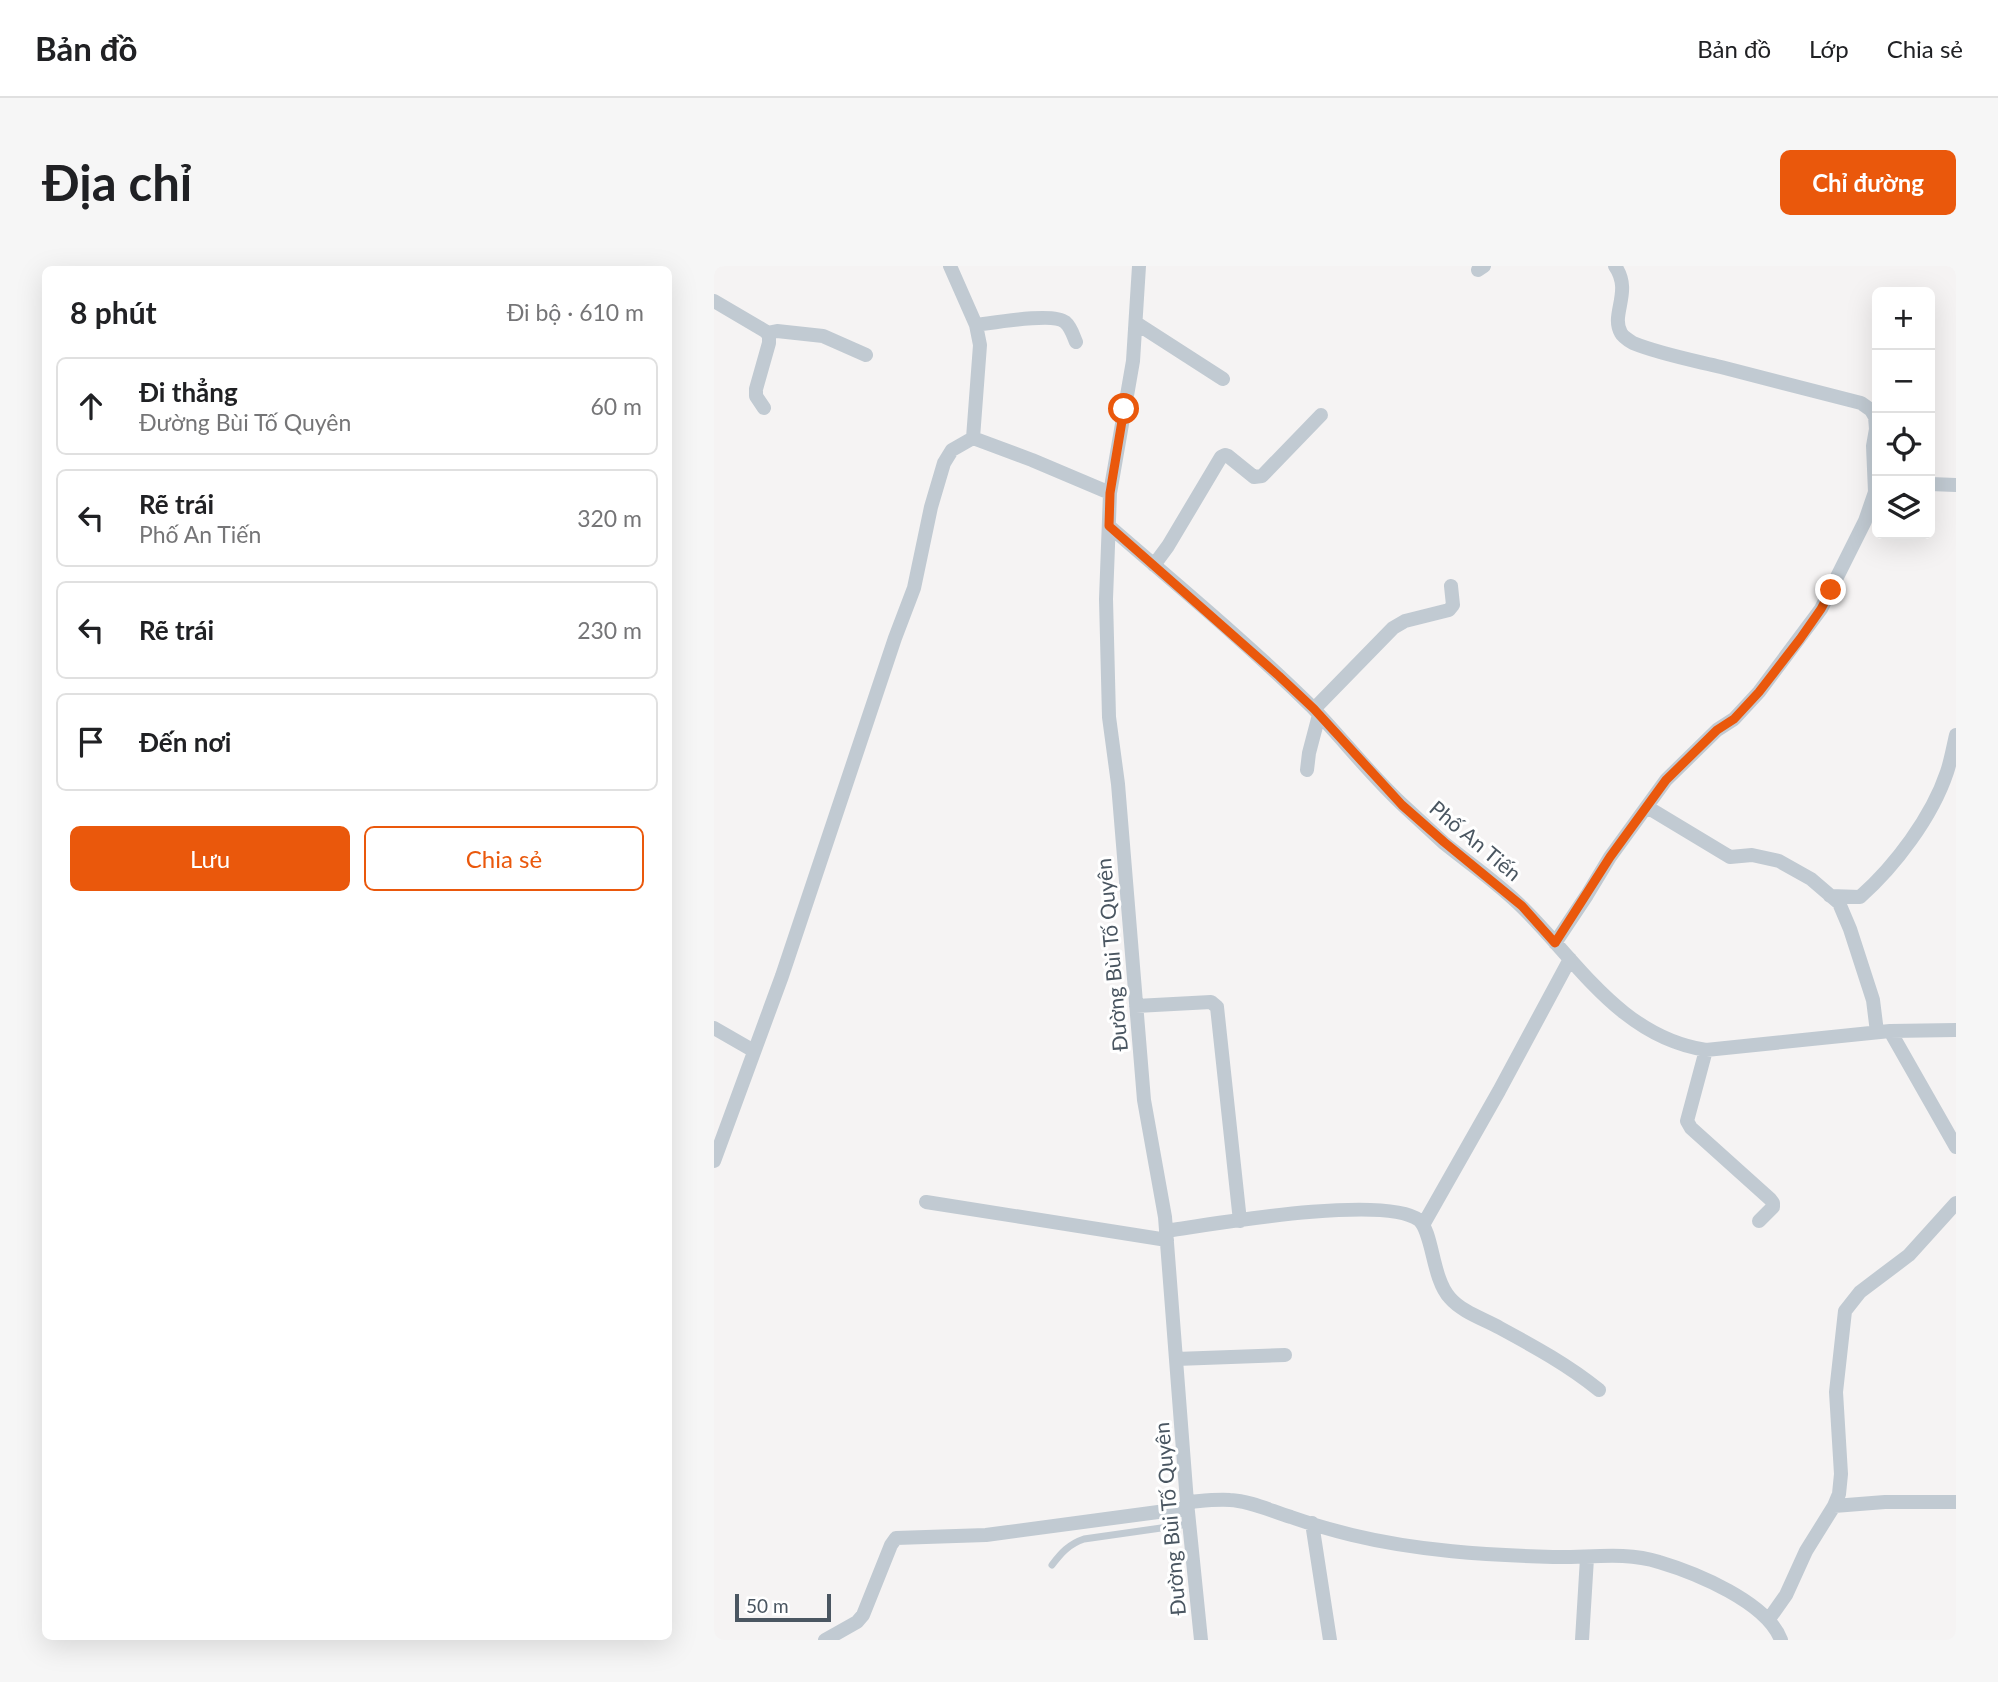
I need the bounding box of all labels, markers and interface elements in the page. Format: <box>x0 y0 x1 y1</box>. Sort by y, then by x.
text: Bản đồ <box>35 28 138 68</box>
text: Bản đồ <box>1697 34 1771 63</box>
text: Lớp <box>1809 34 1849 63</box>
text: Chia sẻ <box>1887 34 1963 63</box>
button: Chỉ đường <box>1780 150 1956 215</box>
text: Địa chỉ <box>42 153 192 211</box>
map controls <box>1872 287 1935 539</box>
button: + <box>1872 287 1935 350</box>
text: 8 phút <box>70 294 157 330</box>
text: Đi bộ · 610 m <box>507 298 644 326</box>
button: − <box>1872 350 1935 413</box>
text: Đi thẳng <box>139 376 238 408</box>
icon: ahead <box>72 387 110 425</box>
text: 60 m <box>591 392 642 420</box>
route start <box>1108 393 1139 424</box>
text: Đường Bùi Tố Quyên <box>139 408 351 436</box>
button: locate <box>1872 413 1935 476</box>
button: layers <box>1872 476 1935 539</box>
text: Rẽ trái <box>139 488 214 520</box>
icon: left <box>72 499 110 537</box>
text: 320 m <box>577 504 642 532</box>
text: Phố An Tiến <box>139 520 261 548</box>
route end <box>1815 574 1846 605</box>
icon: left <box>72 611 110 649</box>
text: Rẽ trái <box>139 614 214 646</box>
text: 230 m <box>577 616 642 644</box>
icon: arrive <box>72 723 110 761</box>
text: Đến nơi <box>139 726 231 758</box>
street label: Phố An Tiến <box>1425 795 1527 885</box>
button: Lưu <box>70 826 350 891</box>
button: Chia sẻ <box>364 826 644 891</box>
street label: Đường Bùi Tố Quyên <box>1090 857 1132 1053</box>
street label: Đường Bùi Tố Quyên <box>1148 1421 1190 1617</box>
scale bar <box>735 1591 831 1623</box>
text: 50 m <box>746 1594 789 1617</box>

